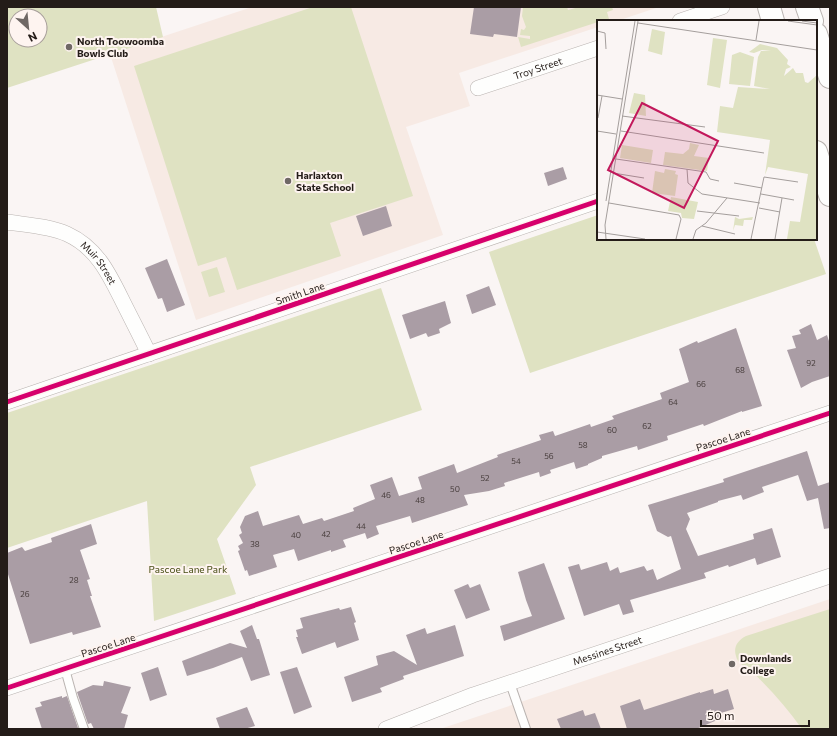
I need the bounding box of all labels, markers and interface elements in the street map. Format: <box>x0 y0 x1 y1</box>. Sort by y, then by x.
north arrow <box>8 8 48 48</box>
inset map <box>597 20 817 240</box>
text: N <box>26 30 39 45</box>
place label: North Toowoomba Bowls Club <box>77 35 164 59</box>
marker: North Toowoomba Bowls Club <box>64 42 74 52</box>
street label: Troy Street <box>512 54 564 82</box>
place label: Harlaxton State School <box>296 169 354 193</box>
marker: Harlaxton State School <box>283 176 293 186</box>
street label: Muir Street <box>78 238 119 286</box>
street label: Smith Lane <box>274 279 326 307</box>
house number: 92 <box>806 358 816 368</box>
house number: 68 <box>735 365 745 375</box>
house number: 66 <box>696 379 706 389</box>
house number: 64 <box>668 397 678 407</box>
house number: 62 <box>642 421 652 431</box>
house number: 60 <box>607 425 617 435</box>
street label: Pascoe Lane <box>694 425 752 453</box>
house number: 58 <box>578 440 588 450</box>
house number: 56 <box>544 451 554 461</box>
house number: 54 <box>511 456 521 466</box>
house number: 52 <box>480 473 490 483</box>
house number: 50 <box>450 484 460 494</box>
house number: 46 <box>381 490 391 500</box>
house number: 48 <box>415 495 425 505</box>
house number: 44 <box>356 521 366 531</box>
street label: Pascoe Lane <box>387 528 445 556</box>
house number: 42 <box>321 529 331 539</box>
house number: 40 <box>291 530 301 540</box>
house number: 38 <box>250 539 260 549</box>
park label: Pascoe Lane Park <box>149 563 228 575</box>
house number: 28 <box>69 575 79 585</box>
house number: 26 <box>20 589 30 599</box>
street label: Pascoe Lane <box>79 631 137 659</box>
street label: Messines Street <box>571 633 644 667</box>
place label: Downlands College <box>740 652 792 676</box>
marker: Downlands College <box>727 659 737 669</box>
scale bar <box>701 702 809 728</box>
text: 50 m <box>707 708 735 722</box>

